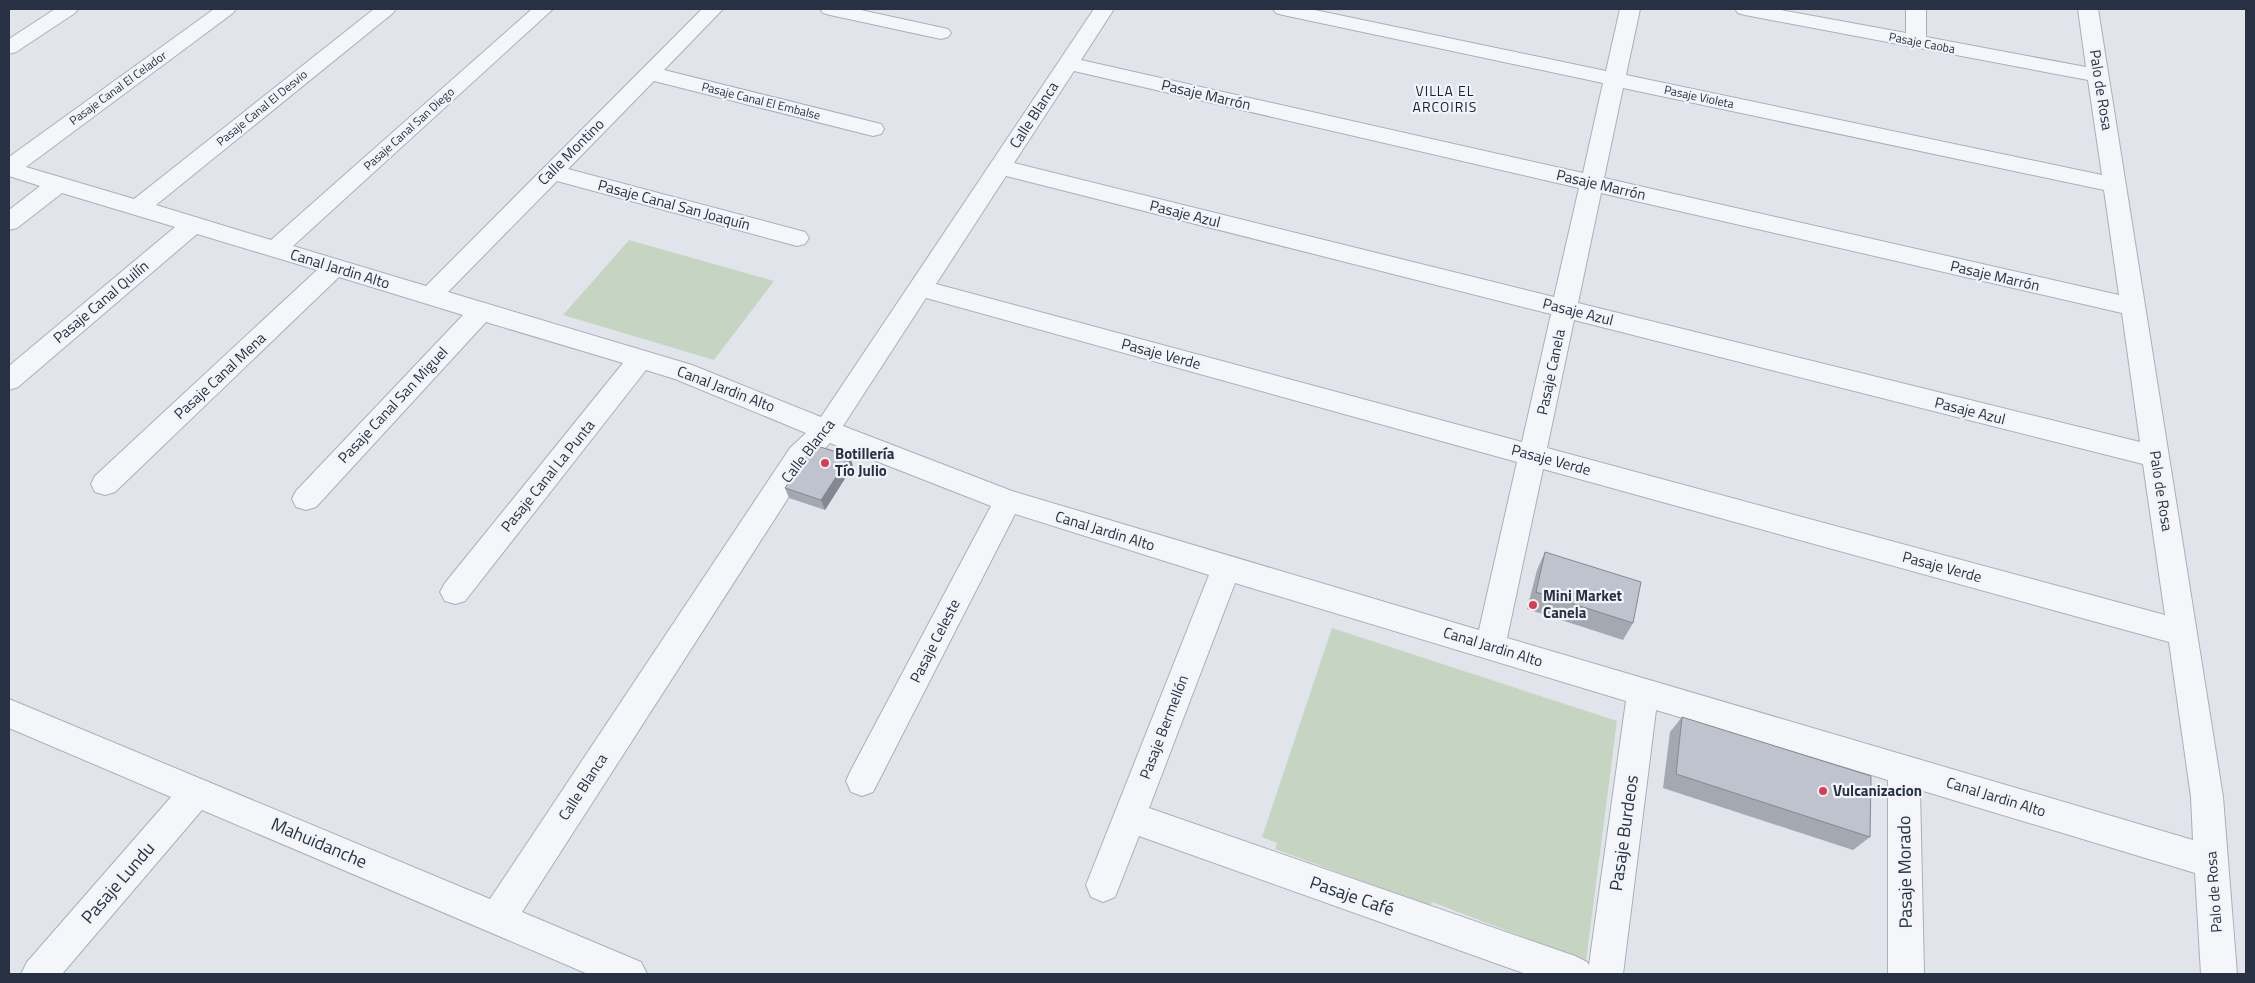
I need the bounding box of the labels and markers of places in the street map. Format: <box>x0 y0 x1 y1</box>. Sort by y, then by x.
place label: Botillería Tío Julio <box>835 442 895 482</box>
marker: Botillería Tío Julio <box>819 457 831 469</box>
place label: Mini Market Canela <box>1543 584 1623 624</box>
marker: Mini Market Canela <box>1527 599 1539 611</box>
place label: Vulcanizacion <box>1833 779 1922 802</box>
marker: Vulcanizacion <box>1817 785 1829 797</box>

